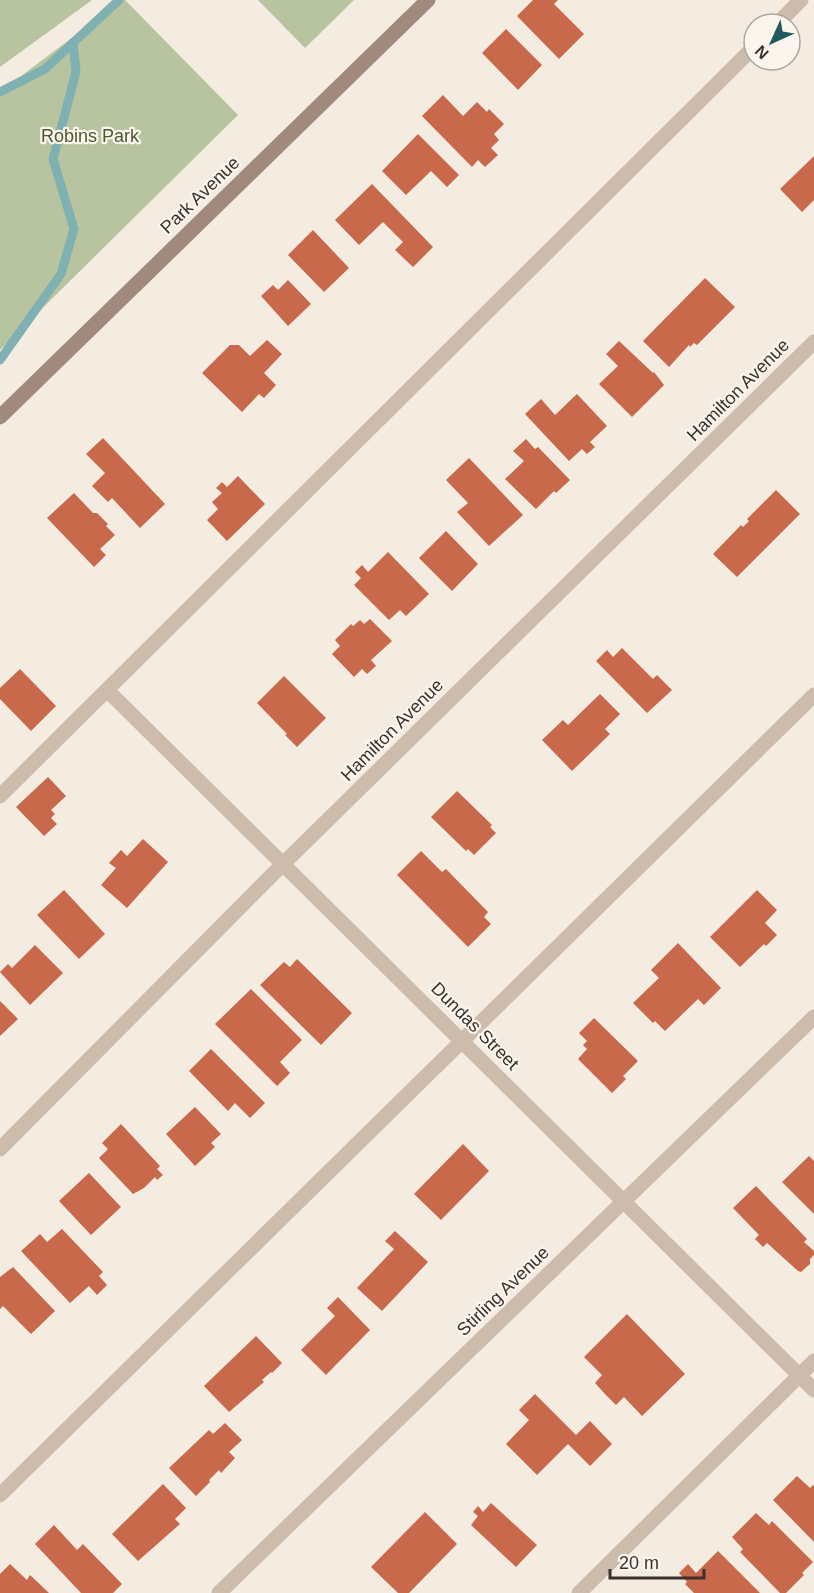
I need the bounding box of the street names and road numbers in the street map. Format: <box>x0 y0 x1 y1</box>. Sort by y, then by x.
street label: Park Avenue <box>156 152 244 238</box>
street label: Hamilton Avenue <box>683 335 793 445</box>
street label: Hamilton Avenue <box>337 675 447 785</box>
street label: Dundas Street <box>427 978 523 1074</box>
street label: Stirling Avenue <box>453 1242 553 1340</box>

